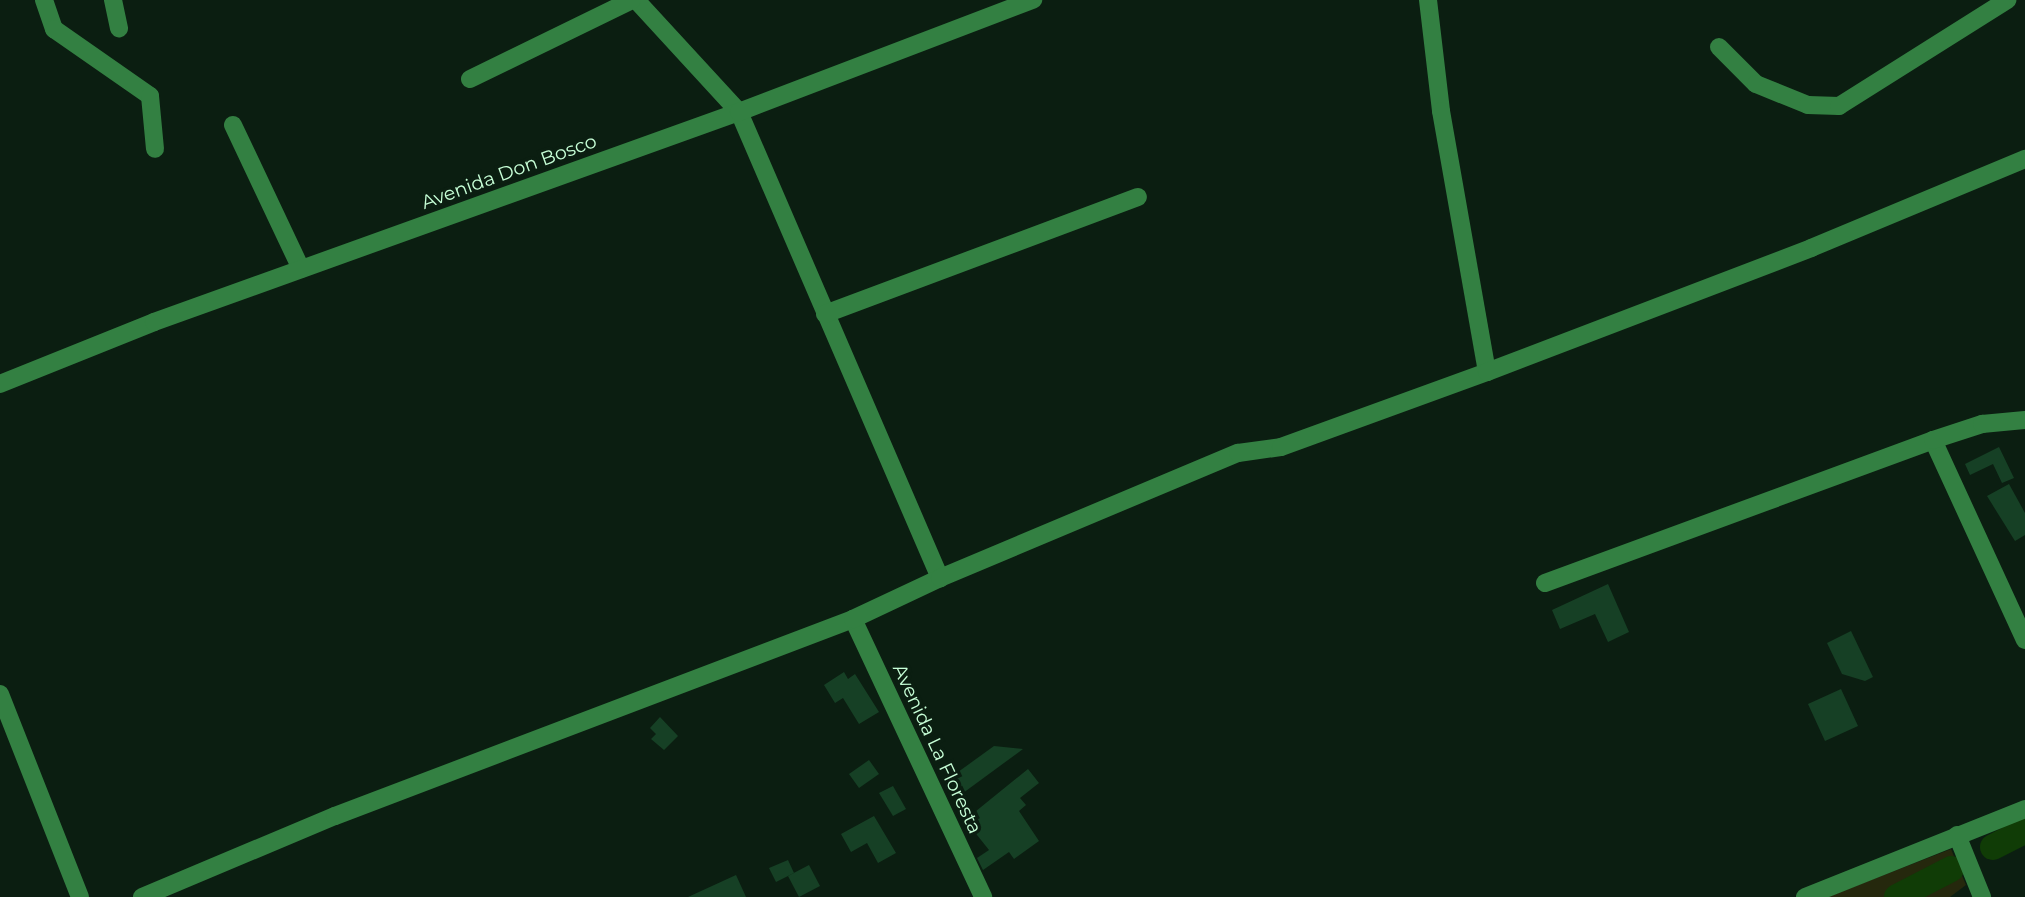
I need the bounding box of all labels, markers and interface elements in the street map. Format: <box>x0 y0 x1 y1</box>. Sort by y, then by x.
street label: Avenida Don Bosco <box>418 130 600 214</box>
street label: Avenida La Floresta <box>888 660 986 838</box>

